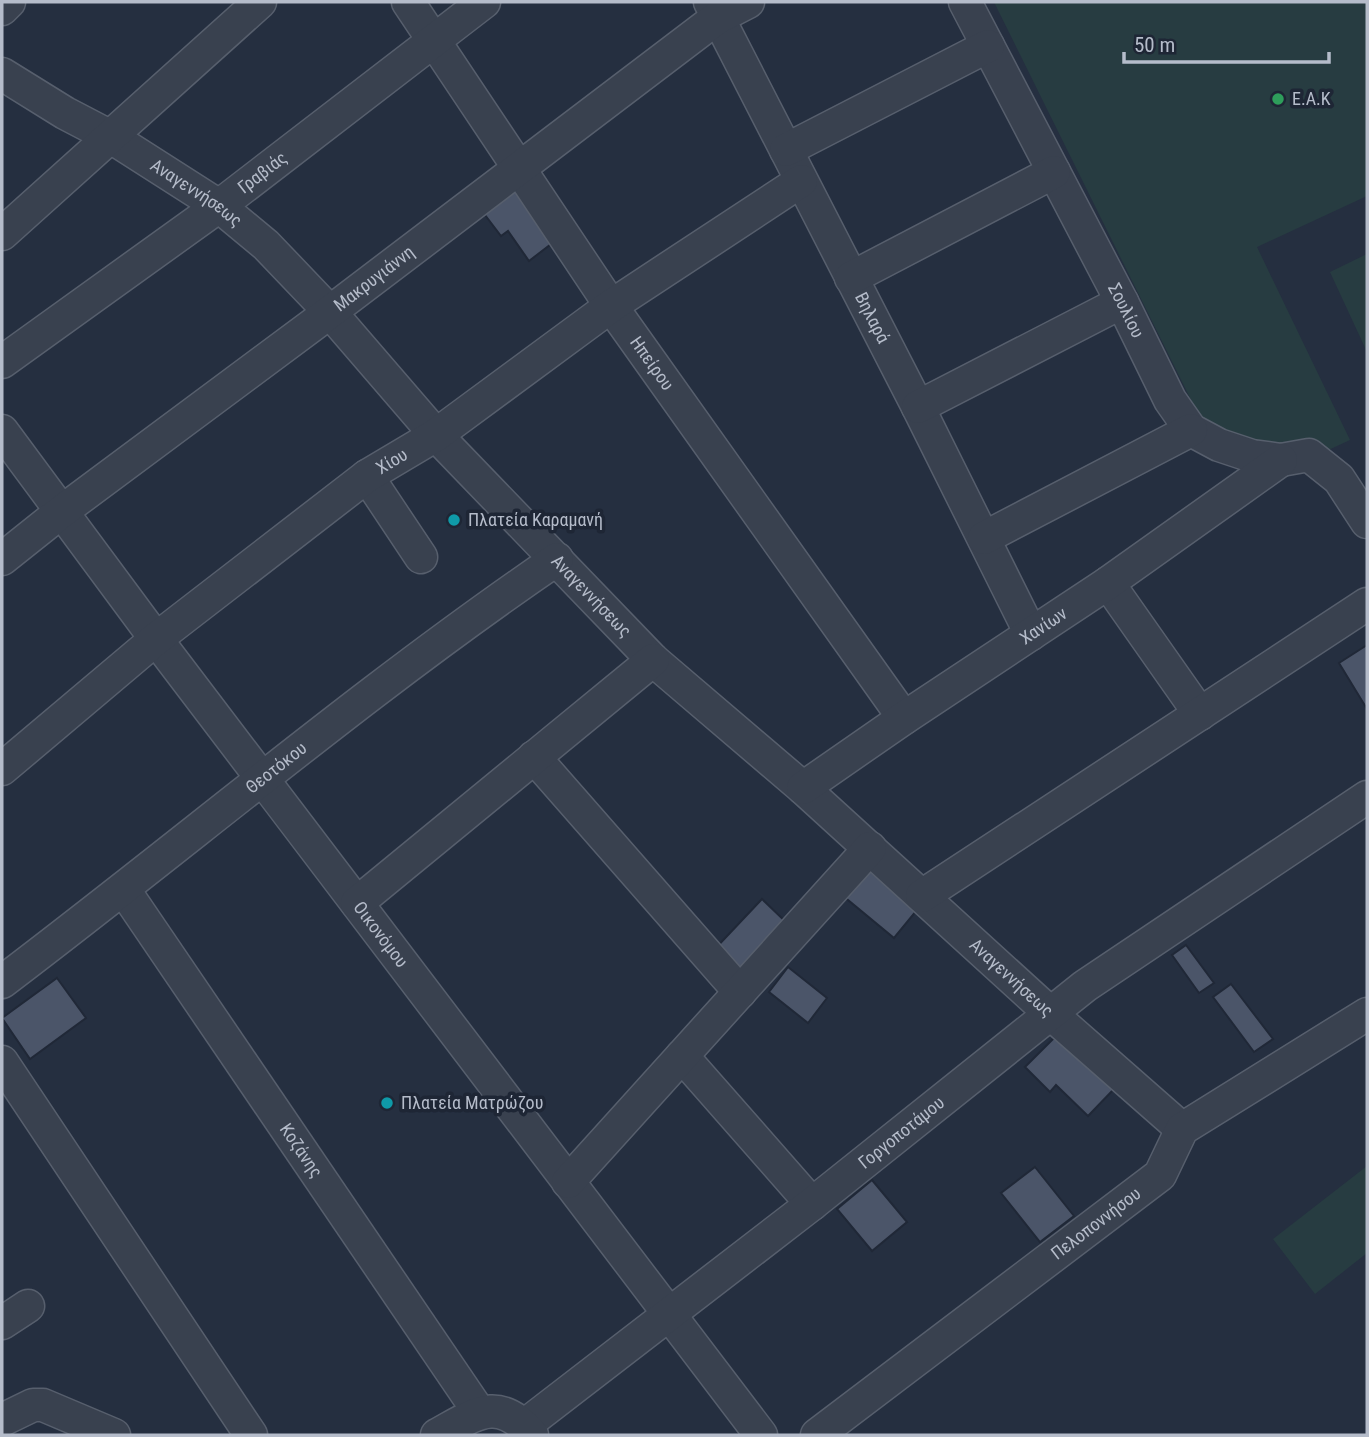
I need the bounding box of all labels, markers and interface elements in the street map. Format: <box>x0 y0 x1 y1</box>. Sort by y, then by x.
scale bar <box>1124 21 1329 65</box>
text: 50 m <box>1134 33 1175 57</box>
place label: E.A.K <box>1292 88 1331 109</box>
marker: E.A.K <box>1270 91 1286 107</box>
street label: Γραβιάς <box>233 147 291 198</box>
street label: Αναγεννήσεως <box>147 154 247 231</box>
street label: Μακρυγιάννη <box>329 241 418 315</box>
street label: Σουλίου <box>1104 279 1149 341</box>
street label: Βηλαρά <box>851 289 894 347</box>
street label: Ηπείρου <box>626 332 679 394</box>
street label: Χίου <box>372 443 411 478</box>
place label: Πλατεία Καραμανή <box>468 509 603 530</box>
marker: Πλατεία Καραμανή <box>446 512 462 528</box>
street label: Αναγεννήσεως <box>547 550 636 641</box>
street label: Χανίων <box>1016 602 1071 649</box>
street label: Θεοτόκου <box>241 737 311 798</box>
street label: Οικονόμου <box>349 897 413 971</box>
street label: Αναγεννήσεως <box>965 934 1058 1021</box>
place label: Πλατεία Ματρώζου <box>401 1092 543 1113</box>
street label: Γοργοποτάμου <box>854 1092 948 1173</box>
marker: Πλατεία Ματρώζου <box>379 1095 395 1111</box>
street label: Κοζάνης <box>276 1119 327 1181</box>
street label: Πελοποννήσου <box>1047 1183 1145 1264</box>

